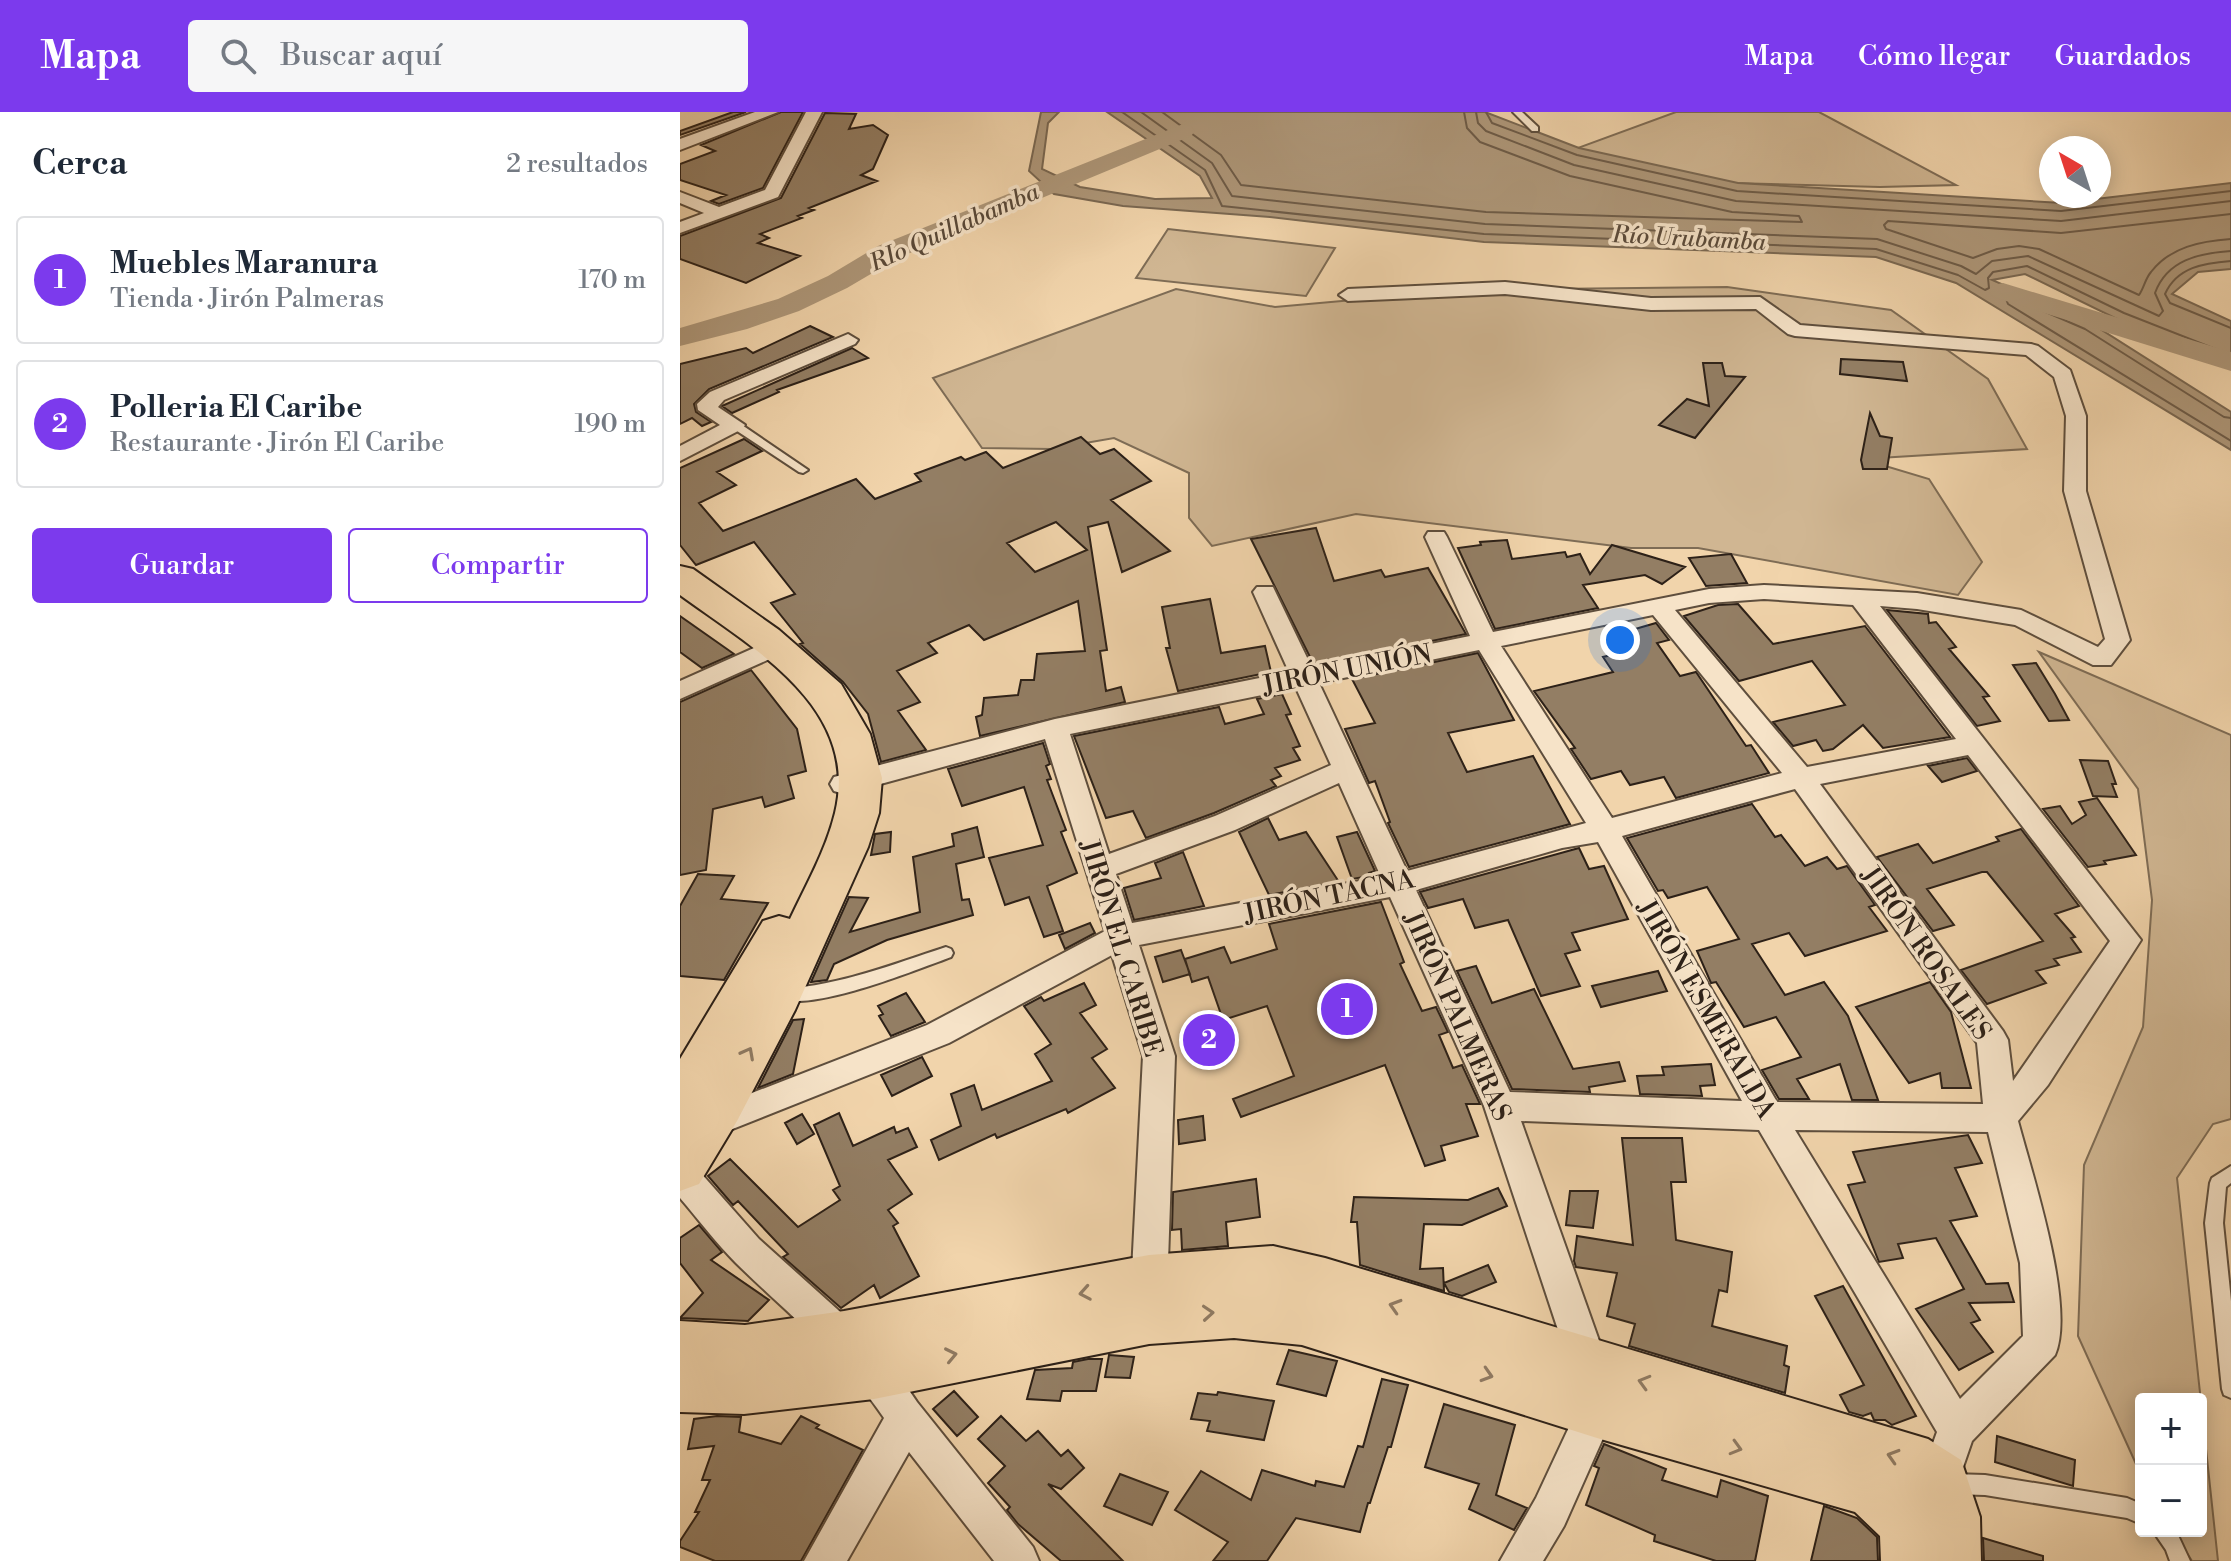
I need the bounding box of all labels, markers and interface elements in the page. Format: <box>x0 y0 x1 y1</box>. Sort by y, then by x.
search box <box>188 20 748 92</box>
text: Mapa <box>40 33 140 80</box>
icon: search <box>216 34 260 78</box>
text: Buscar aquí <box>280 37 442 75</box>
text: Mapa <box>1745 39 1814 74</box>
text: Cómo llegar <box>1858 39 2010 74</box>
text: Guardados <box>2054 39 2191 74</box>
north arrow <box>2039 136 2111 208</box>
text: Cerca <box>32 143 127 185</box>
text: 2 resultados <box>506 148 648 180</box>
water label: RIo Quillabamba <box>864 177 1044 279</box>
water label: Río Urubamba <box>1610 220 1767 258</box>
text: Muebles Maranura <box>110 245 378 283</box>
text: 1 <box>54 264 66 296</box>
text: 170 m <box>578 264 646 296</box>
text: Tienda · Jirón Palmeras <box>110 283 384 315</box>
text: Polleria El Caribe <box>110 389 362 427</box>
text: 2 <box>52 408 68 440</box>
text: 190 m <box>575 408 646 440</box>
text: Restaurante · Jirón El Caribe <box>110 427 444 459</box>
button: Guardar <box>32 528 332 603</box>
button: Compartir <box>348 528 648 603</box>
your location <box>1600 620 1640 660</box>
street label: JIRÓN UNIÓN <box>1258 636 1435 702</box>
street label: JIRÓN EL CARIBE <box>1073 834 1171 1061</box>
street label: JIRÓN ROSALES <box>1854 858 2000 1047</box>
street label: JIRÓN TACNA <box>1240 861 1418 931</box>
street label: JIRÓN ESMERALDA <box>1630 892 1784 1126</box>
street label: JIRÓN PALMERAS <box>1396 905 1519 1126</box>
pin: 1 <box>1321 979 1373 1039</box>
pin: 2 <box>1183 1010 1235 1070</box>
one-way arrow <box>738 1047 754 1062</box>
one-way arrow <box>1078 1283 1092 1300</box>
one-way arrow <box>1389 1299 1402 1315</box>
one-way arrow <box>1202 1305 1215 1322</box>
one-way arrow <box>944 1347 958 1364</box>
one-way arrow <box>1479 1366 1493 1382</box>
one-way arrow <box>1637 1375 1651 1391</box>
map controls <box>2135 1393 2207 1537</box>
button: + <box>2135 1393 2207 1465</box>
one-way arrow <box>1729 1438 1743 1455</box>
one-way arrow <box>1887 1449 1900 1465</box>
button: − <box>2135 1465 2207 1537</box>

